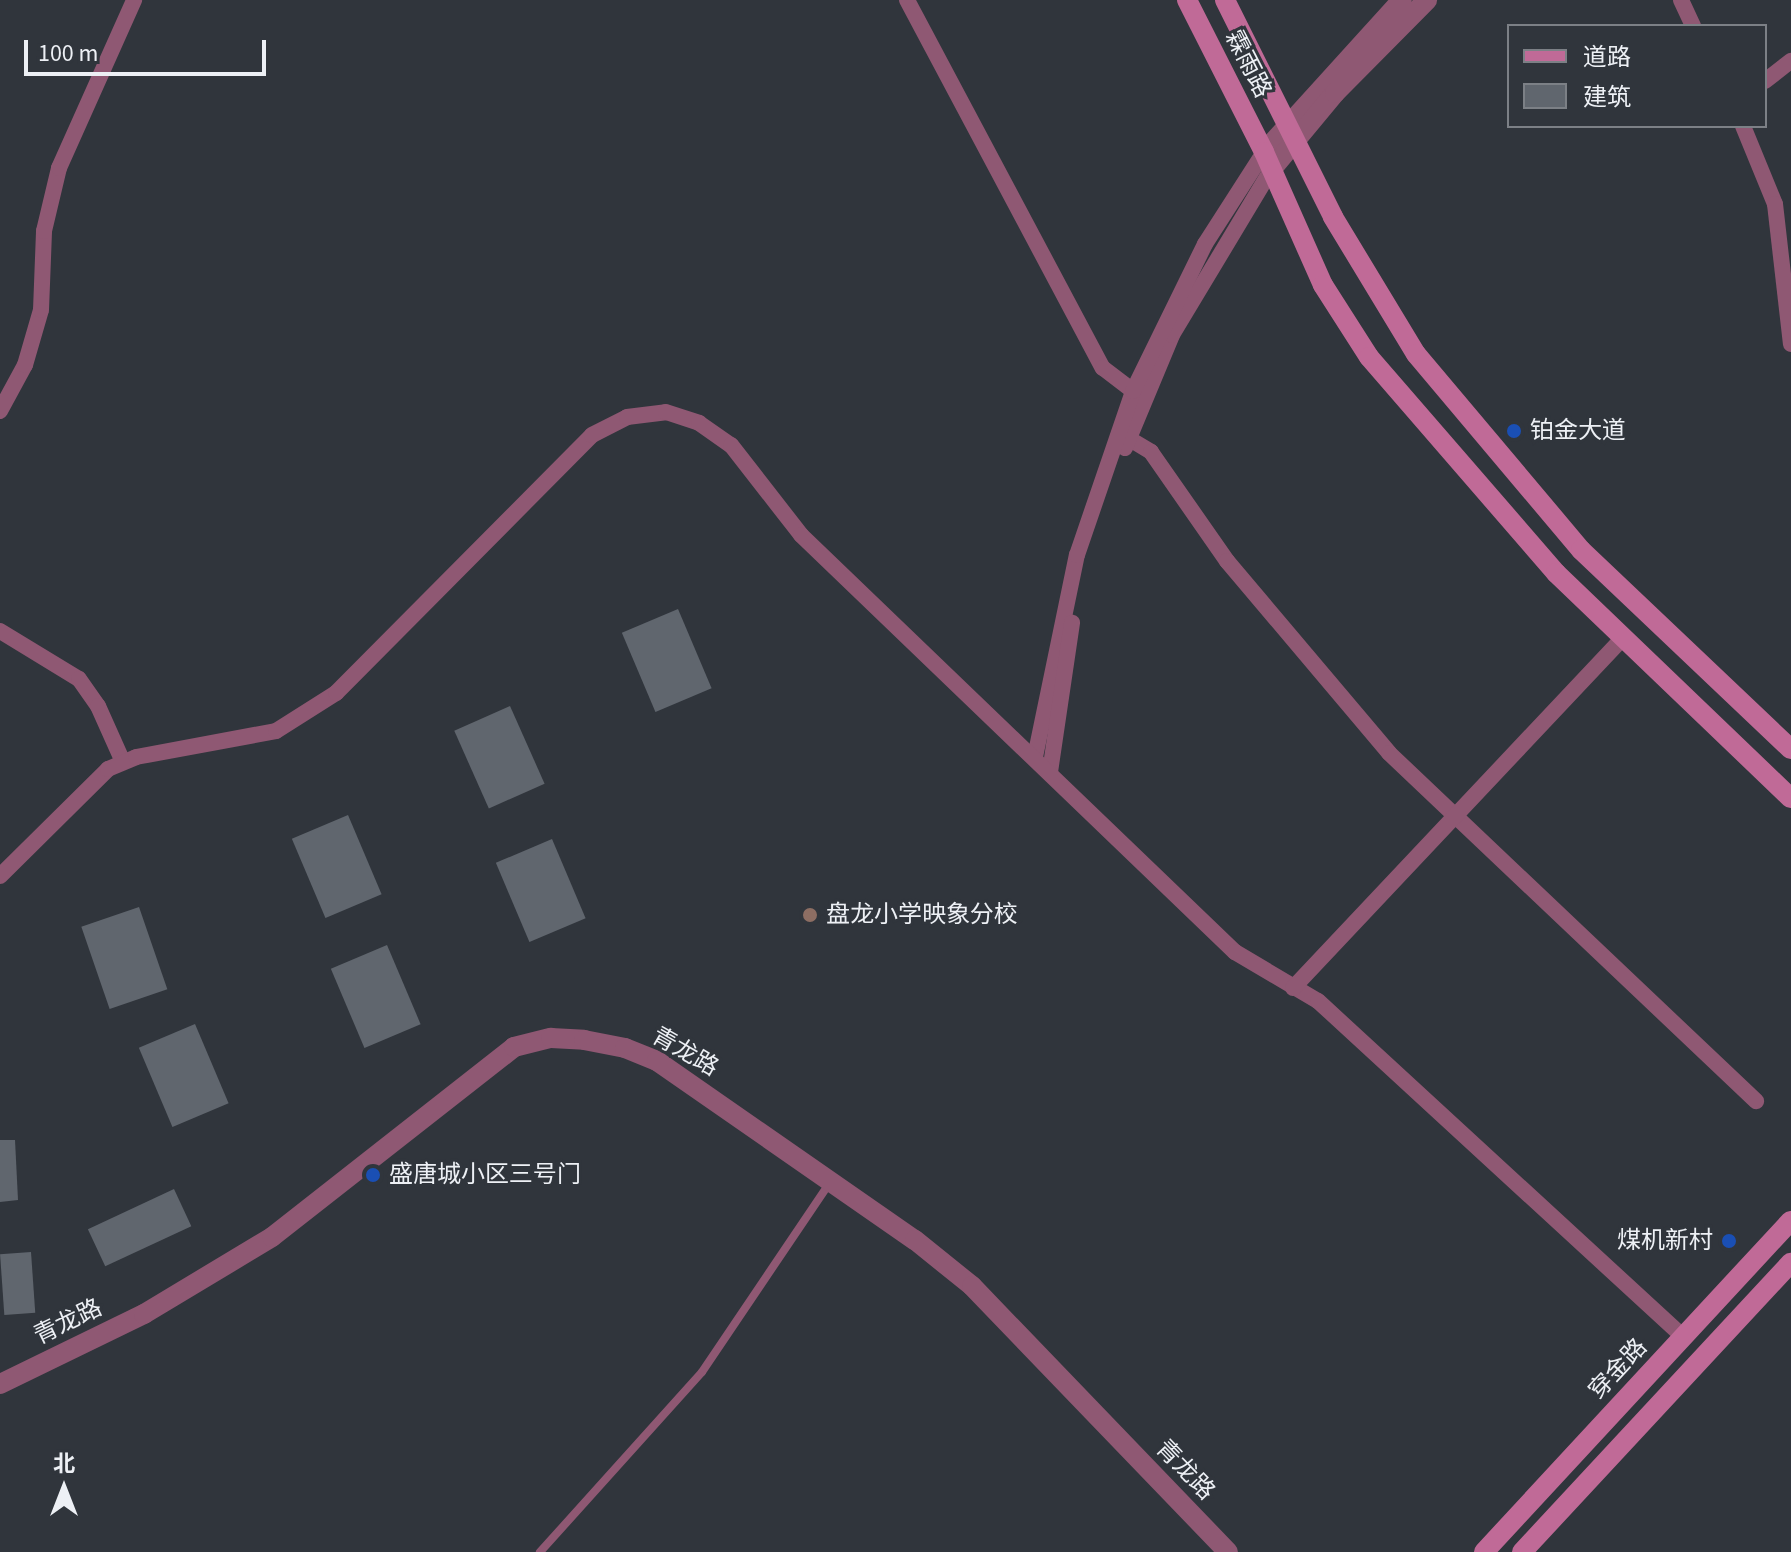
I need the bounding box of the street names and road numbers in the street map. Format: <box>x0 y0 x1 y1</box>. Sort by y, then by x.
street label: 霖雨路 <box>1219 25 1277 103</box>
street label: 青龙路 <box>647 1022 723 1082</box>
street label: 青龙路 <box>29 1293 107 1351</box>
street label: 穿金路 <box>1583 1333 1653 1405</box>
street label: 青龙路 <box>1150 1434 1220 1506</box>

